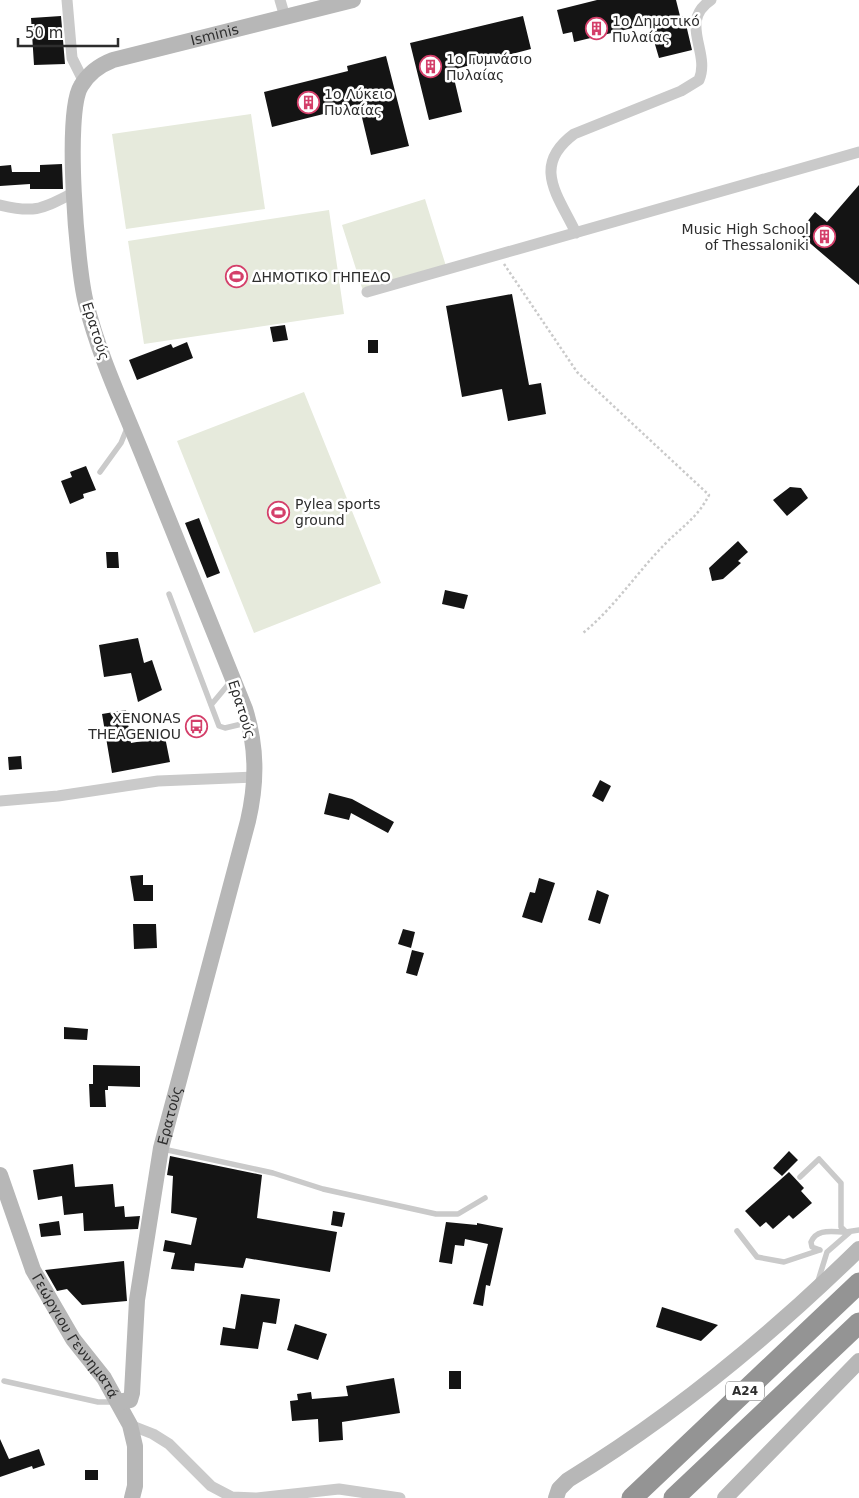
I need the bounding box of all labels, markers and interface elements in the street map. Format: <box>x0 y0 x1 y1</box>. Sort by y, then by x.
place label: 1ο Δημοτικό Πυλαίας <box>612 13 700 45</box>
scale bar <box>18 15 118 47</box>
building icon: 1ο Δημοτικό Πυλαίας <box>584 17 608 41</box>
street label: Isminis <box>189 21 240 48</box>
text: 50 m <box>25 24 63 42</box>
place label: 1ο Γυμνάσιο Πυλαίας <box>446 51 532 83</box>
building icon: 1ο Γυμνάσιο Πυλαίας <box>418 55 442 79</box>
place label: 1ο Λύκειο Πυλαίας <box>324 86 393 118</box>
building icon: 1ο Λύκειο Πυλαίας <box>296 90 320 114</box>
place label: Music High School of Thessaloniki <box>682 221 809 253</box>
building icon: Music High School of Thessaloniki <box>813 225 837 249</box>
sports icon: ΔΗΜΟΤΙΚΟ ΓΗΠΕΔΟ <box>224 265 248 289</box>
place label: ΔΗΜΟΤΙΚΟ ΓΗΠΕΔΟ <box>252 269 391 285</box>
street label: Ερατούς <box>79 300 113 362</box>
place label: Pylea sports ground <box>295 496 381 528</box>
sports icon: Pylea sports ground <box>267 500 291 524</box>
street label: Ερατούς <box>225 678 259 740</box>
place label: XENONAS THEAGENIOU <box>87 710 181 742</box>
bus stop icon: XENONAS THEAGENIOU <box>185 714 209 738</box>
street label: Ερατούς <box>154 1084 185 1147</box>
street label: Γεώργιου Γεννηματά <box>29 1271 122 1401</box>
road number: Α24 <box>726 1382 764 1400</box>

